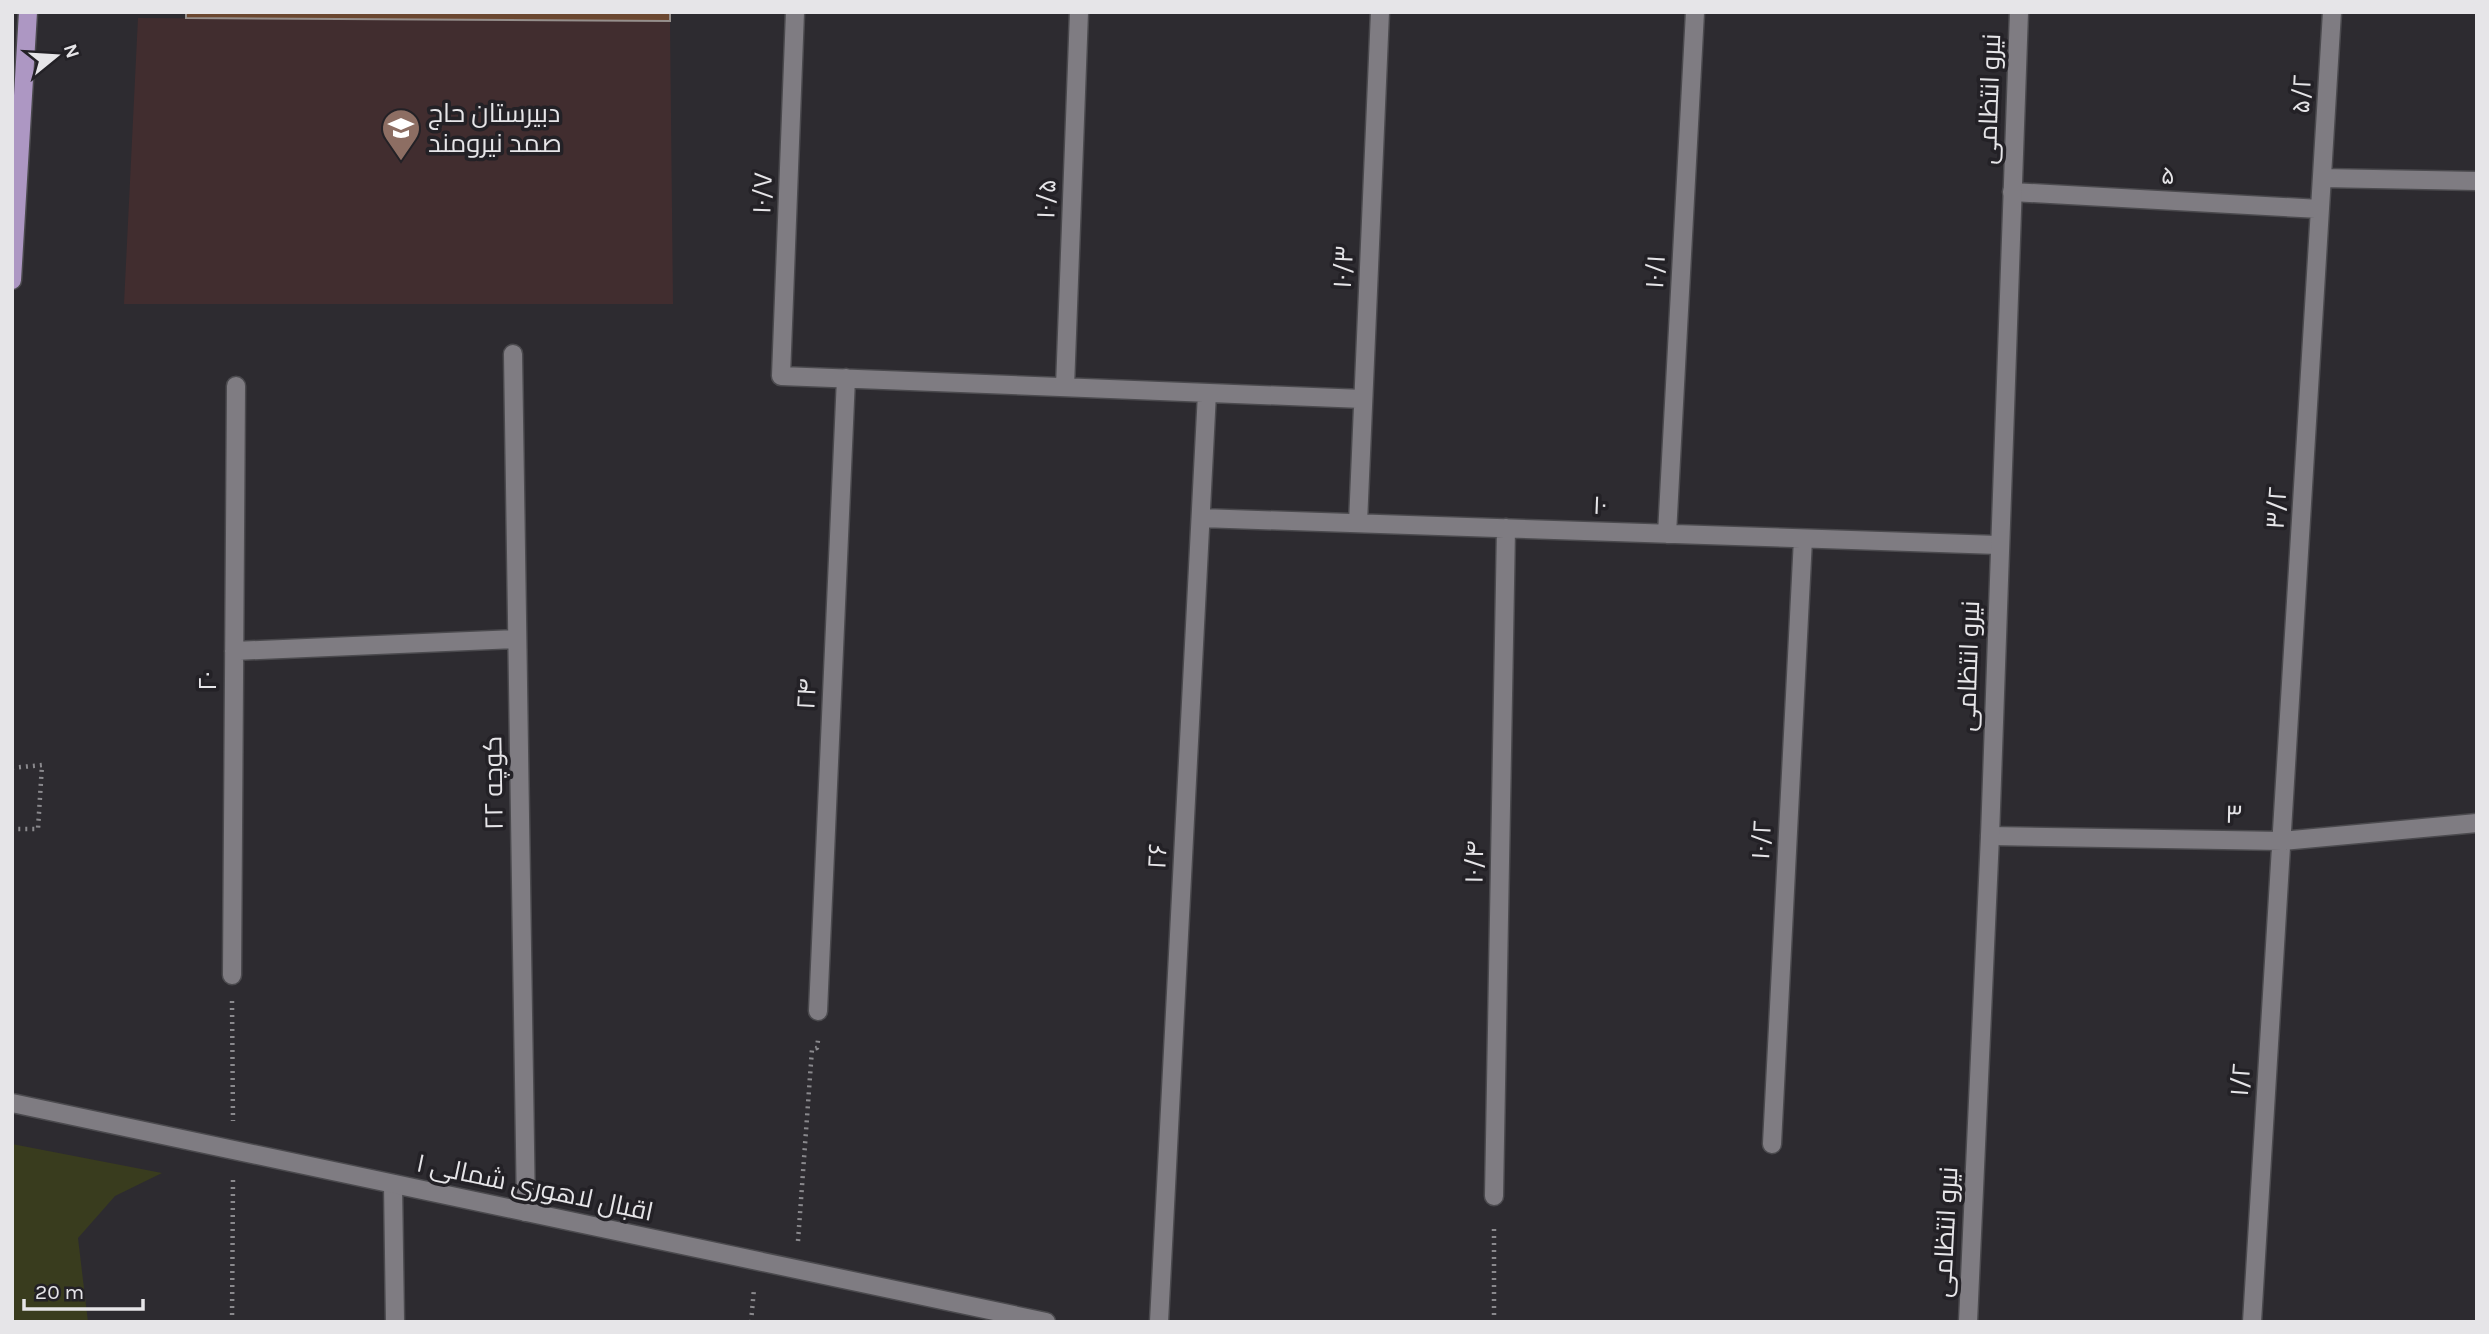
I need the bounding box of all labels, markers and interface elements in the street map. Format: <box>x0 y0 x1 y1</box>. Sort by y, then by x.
north arrow <box>21 21 91 91</box>
street label: نیرو انتظامی <box>1972 33 2007 165</box>
text: N <box>59 41 84 61</box>
street label: ۵/۲ <box>2285 74 2318 114</box>
place label: دبیرستان حاج صمد نیرومند <box>428 98 562 159</box>
school or university icon: دبیرستان حاج صمد نیرومند <box>380 107 422 162</box>
street label: ۵ <box>2160 160 2176 191</box>
street label: ۱۰/۷ <box>746 171 779 215</box>
street label: ۱۰/۵ <box>1030 179 1063 220</box>
street label: ۱۰/۳ <box>1327 245 1360 289</box>
street label: ۱۰/۱ <box>1639 254 1672 290</box>
street label: ۳/۲ <box>2260 486 2293 530</box>
street label: ۱۰ <box>1592 490 1608 521</box>
street label: نیرو انتظامی <box>1951 600 1986 732</box>
street label: ۲۰ <box>192 671 223 691</box>
street label: ۲۴ <box>790 678 823 710</box>
street label: کوچه ۲۲ <box>477 736 511 830</box>
street label: ۳ <box>2225 799 2243 830</box>
street label: ۱۰/۲ <box>1745 820 1778 861</box>
street label: ۱۰/۴ <box>1459 840 1490 884</box>
street label: ۲۶ <box>1141 842 1174 870</box>
street label: ۱/۲ <box>2224 1063 2257 1098</box>
street label: اقبال لاهوری شمالی ۱ <box>414 1147 656 1228</box>
street label: نیرو انتظامی <box>1927 1166 1964 1298</box>
scale bar <box>24 1268 144 1312</box>
text: 20 m <box>35 1280 84 1304</box>

